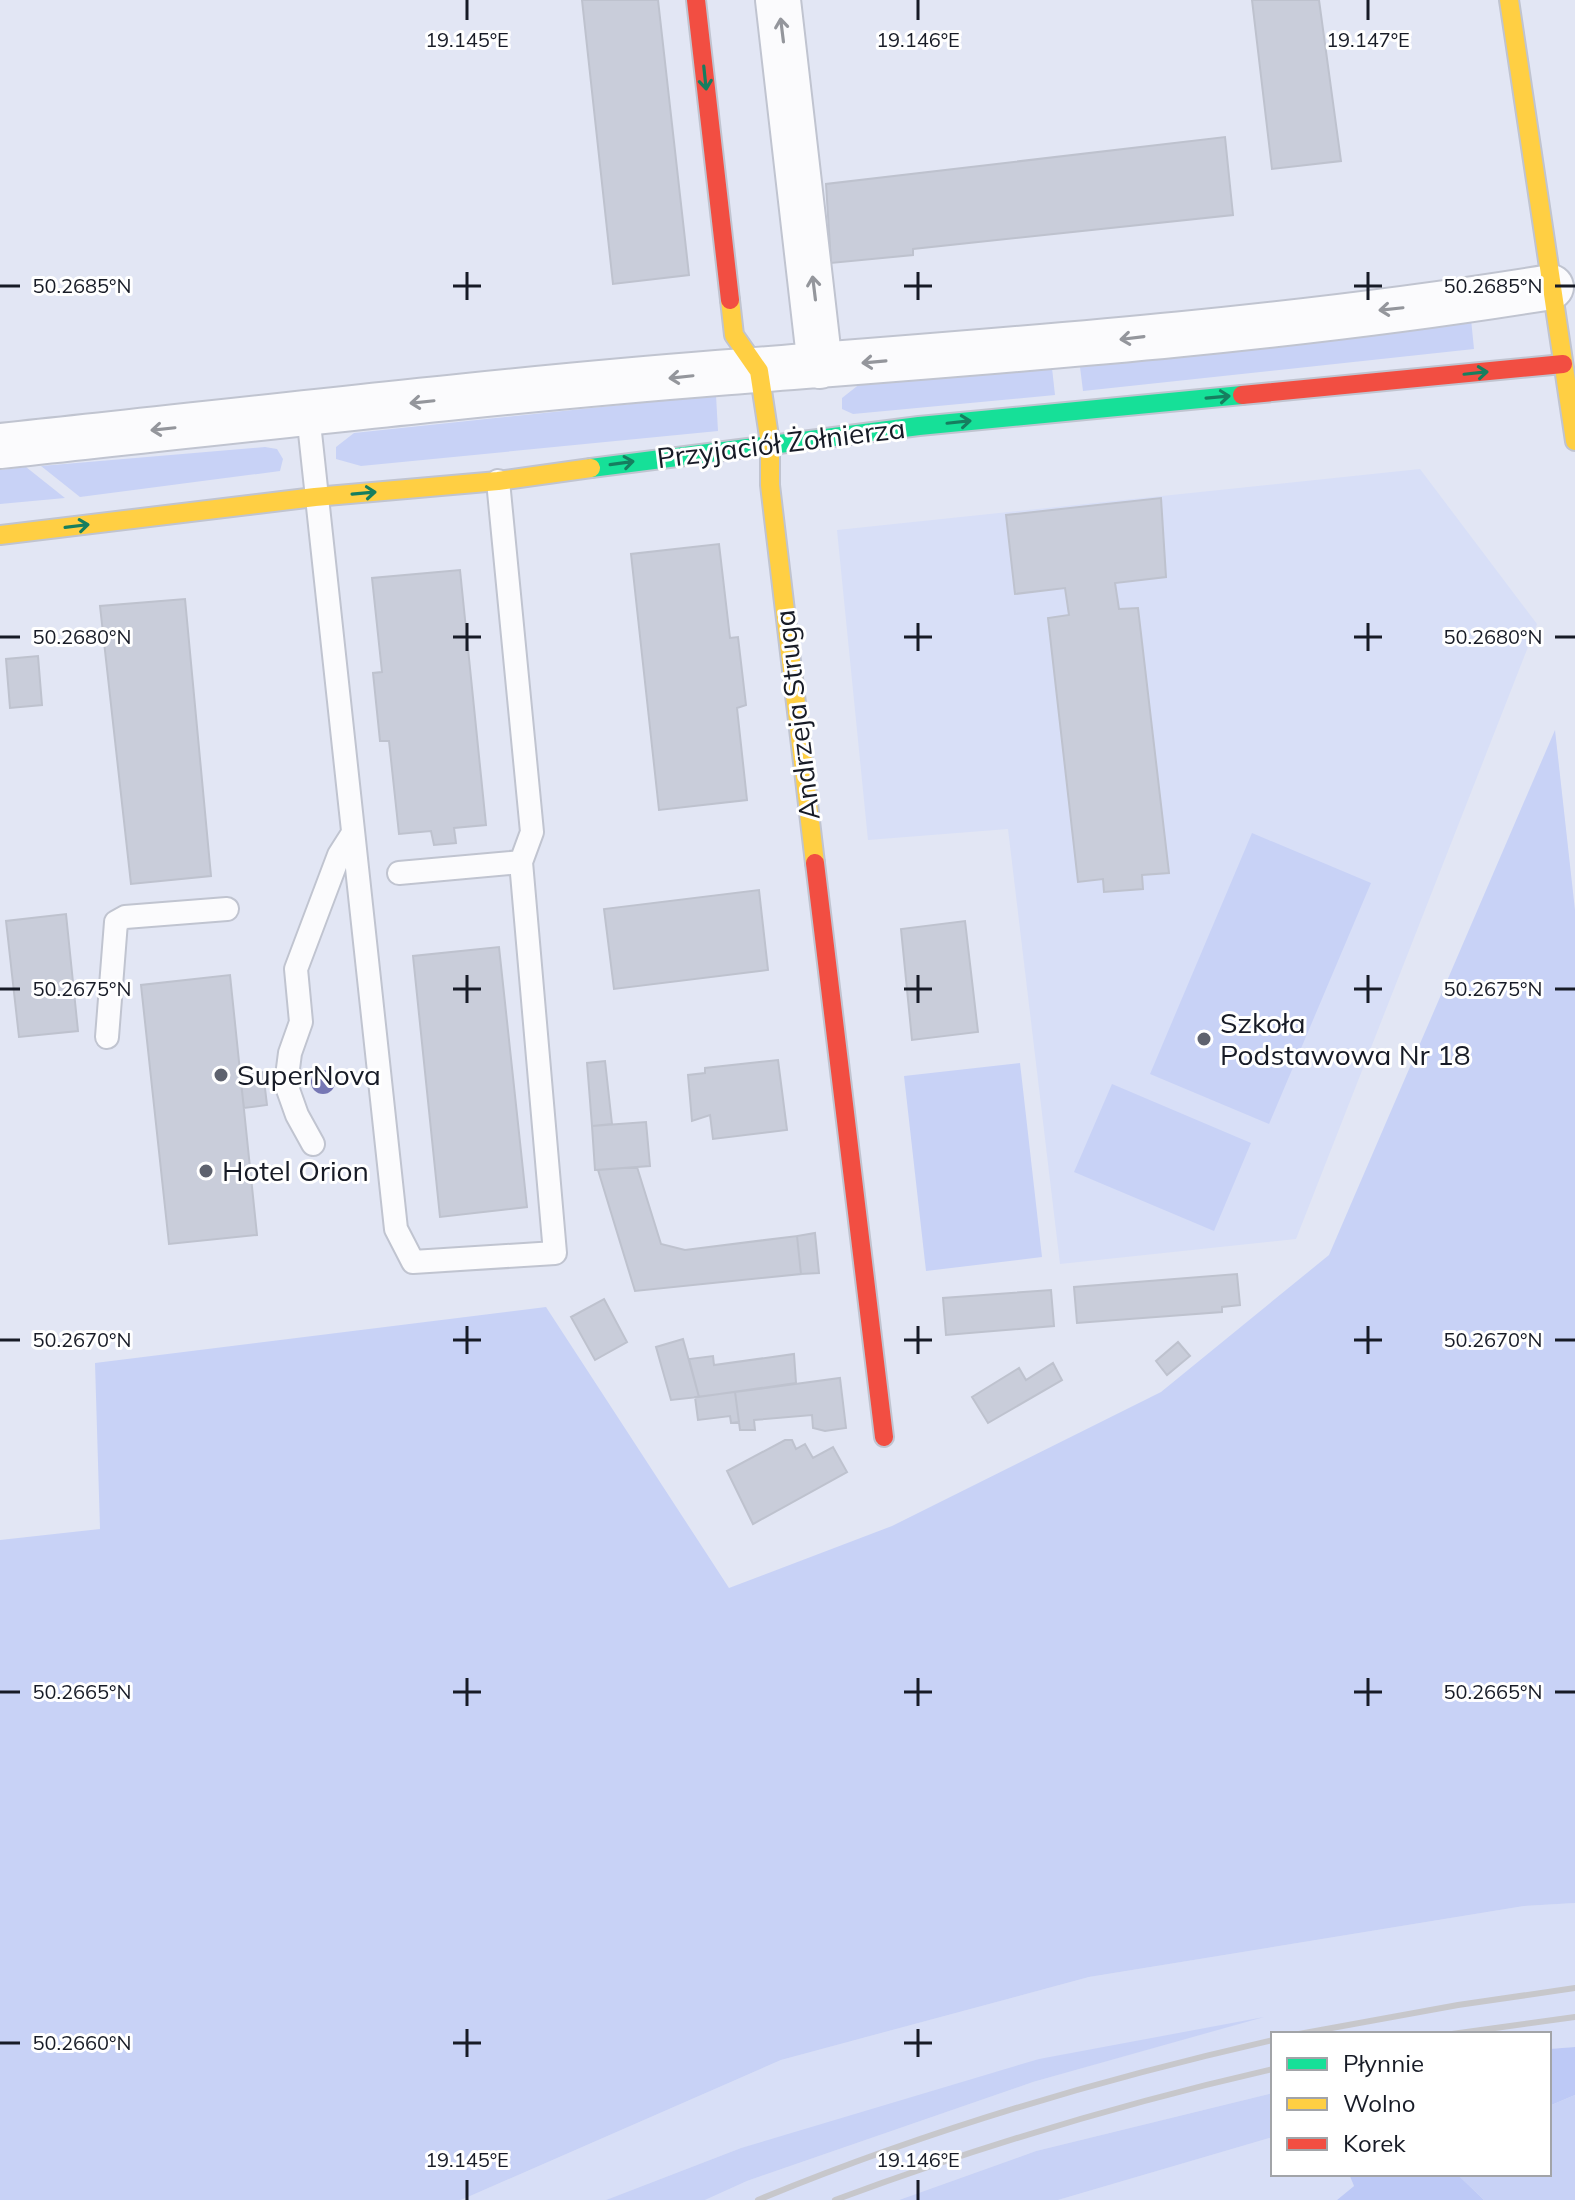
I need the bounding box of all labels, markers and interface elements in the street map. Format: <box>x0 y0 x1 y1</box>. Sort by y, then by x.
one-way arrow <box>774 17 789 44</box>
text: 19.145°E <box>425 27 509 52</box>
text: 19.146°E <box>876 27 960 52</box>
text: 19.147°E <box>1326 27 1410 52</box>
one-way arrow <box>698 64 713 90</box>
text: 50.2685°N <box>33 273 131 298</box>
text: 50.2685°N <box>1444 273 1542 298</box>
one-way arrow <box>806 276 821 301</box>
one-way arrow <box>1378 301 1405 316</box>
one-way arrow <box>1120 331 1146 346</box>
one-way arrow <box>861 354 887 369</box>
one-way arrow <box>1463 366 1489 381</box>
one-way arrow <box>668 369 695 384</box>
one-way arrow <box>1204 389 1230 404</box>
one-way arrow <box>409 395 436 410</box>
street label: Przyjaciół Żołnierza <box>655 410 907 475</box>
one-way arrow <box>945 414 972 429</box>
one-way arrow <box>151 421 177 436</box>
one-way arrow <box>609 455 634 470</box>
one-way arrow <box>350 485 376 500</box>
one-way arrow <box>64 518 90 533</box>
street label: Andrzeja Struga <box>766 608 827 822</box>
text: 50.2680°N <box>33 624 131 649</box>
text: 50.2680°N <box>1444 624 1542 649</box>
text: 50.2675°N <box>33 976 131 1001</box>
text: 50.2675°N <box>1444 976 1542 1001</box>
place label: Szkoła Podstawowa Nr 18 <box>1220 1005 1471 1072</box>
marker: Szkoła Podstawowa Nr 18 <box>1195 1030 1213 1048</box>
place label: SuperNova <box>237 1057 381 1092</box>
marker: SuperNova <box>212 1066 230 1084</box>
place label: Hotel Orion <box>222 1153 369 1188</box>
marker: Hotel Orion <box>197 1162 215 1180</box>
text: 50.2670°N <box>33 1327 131 1352</box>
text: 50.2670°N <box>1444 1327 1542 1352</box>
text: 50.2665°N <box>33 1679 131 1704</box>
text: 50.2665°N <box>1444 1679 1542 1704</box>
text: 50.2660°N <box>33 2030 131 2055</box>
legend <box>1271 2032 1551 2176</box>
text: Płynnie <box>1343 2048 1424 2078</box>
text: Wolno <box>1343 2088 1415 2118</box>
text: Korek <box>1343 2128 1406 2158</box>
text: 19.145°E <box>425 2147 509 2172</box>
text: 19.146°E <box>876 2147 960 2172</box>

